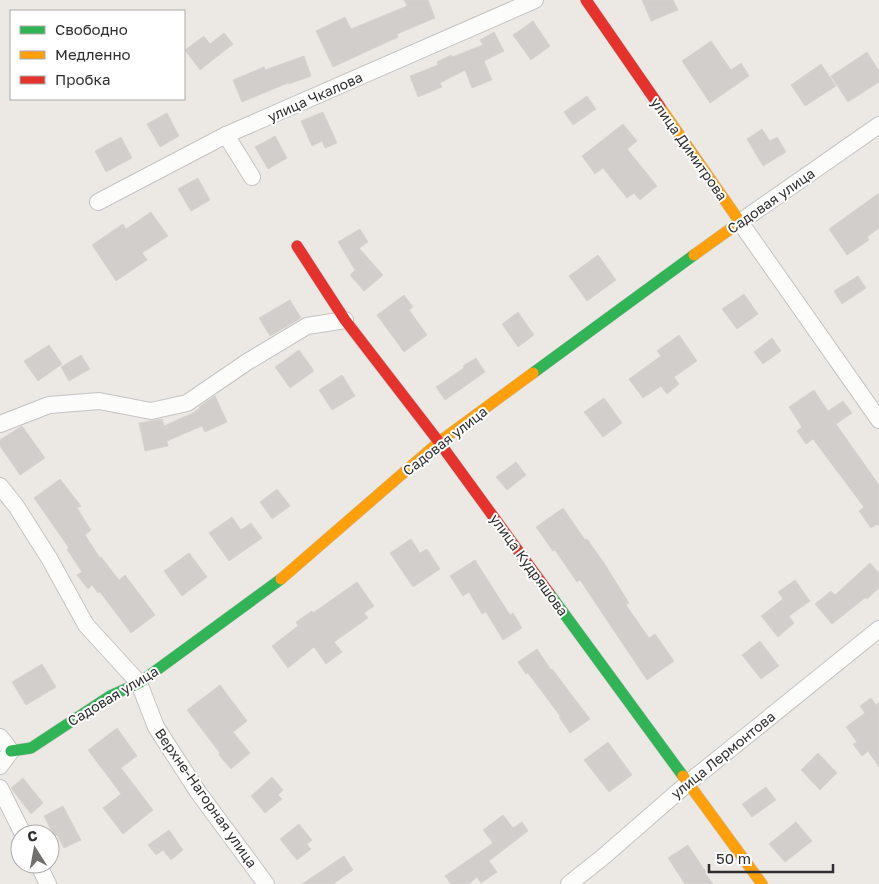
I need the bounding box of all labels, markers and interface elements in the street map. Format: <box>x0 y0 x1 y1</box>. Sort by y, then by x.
legend <box>10 10 185 100</box>
text: Свободно <box>55 20 128 38</box>
text: Медленно <box>55 45 131 63</box>
street label: улица Чкалова <box>265 68 365 125</box>
text: Пробка <box>55 70 110 88</box>
street label: улица Димитрова <box>648 94 731 203</box>
street label: Садовая улица <box>724 164 818 237</box>
street label: Садовая улица <box>399 402 490 479</box>
street label: улица Кудряшова <box>487 510 572 619</box>
street label: Садовая улица <box>64 662 161 729</box>
street label: улица Лермонтова <box>667 707 778 802</box>
street label: Верхне-Нагорная улица <box>152 725 261 871</box>
north arrow <box>10 824 60 874</box>
text: С <box>26 826 39 845</box>
scale bar <box>709 842 833 874</box>
text: 50 m <box>716 849 751 867</box>

